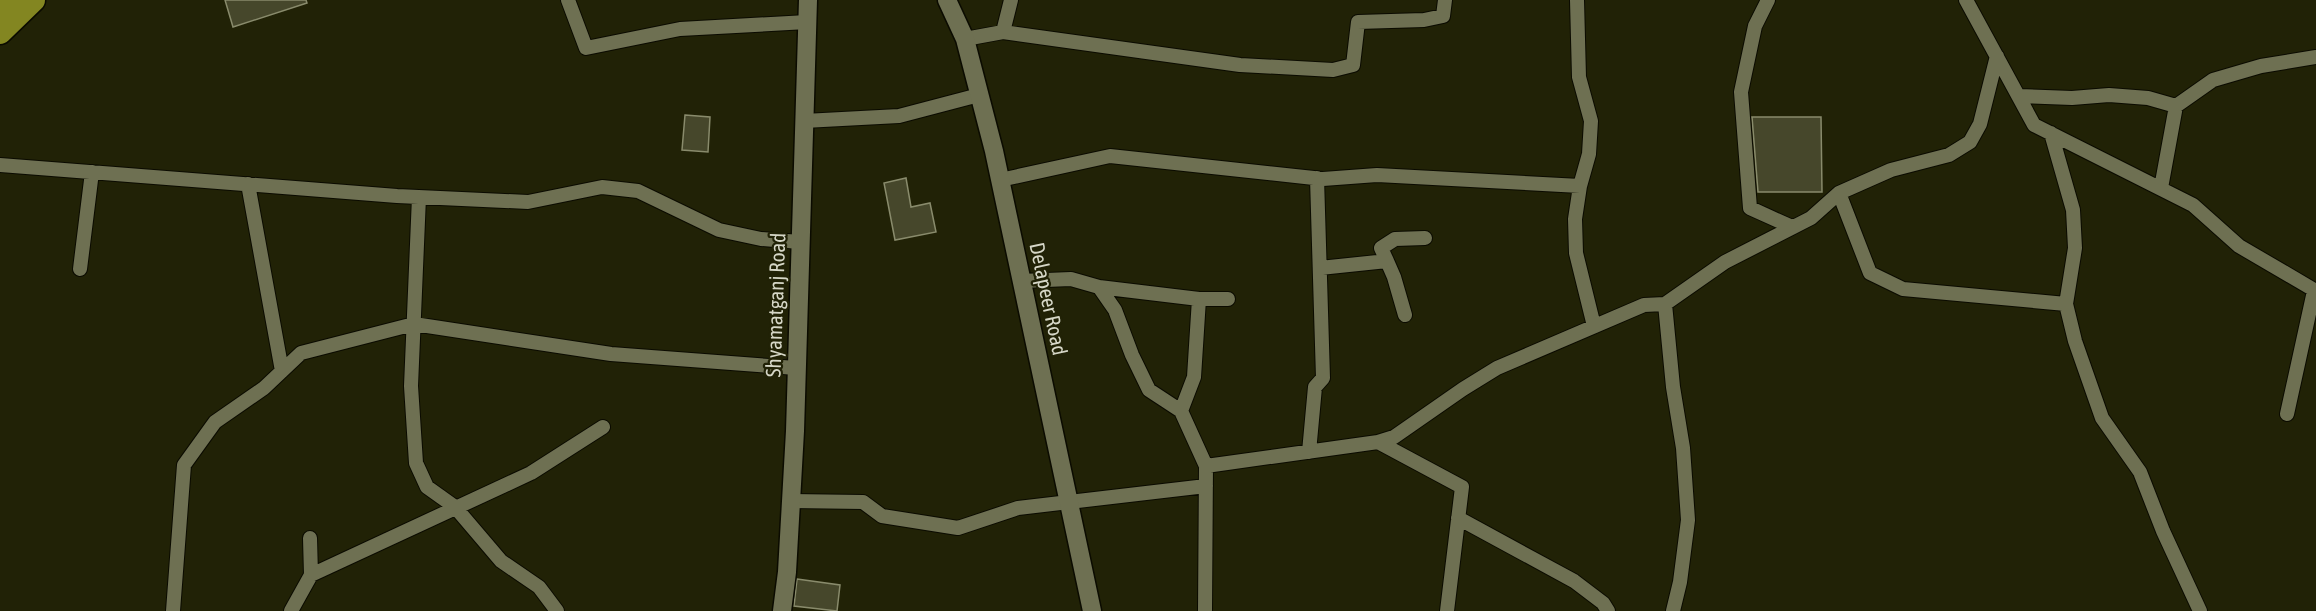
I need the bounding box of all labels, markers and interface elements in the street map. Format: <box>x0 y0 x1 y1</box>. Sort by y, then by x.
street label: Shyamatganj Road <box>760 232 790 378</box>
street label: Delapeer Road <box>1025 240 1073 357</box>

